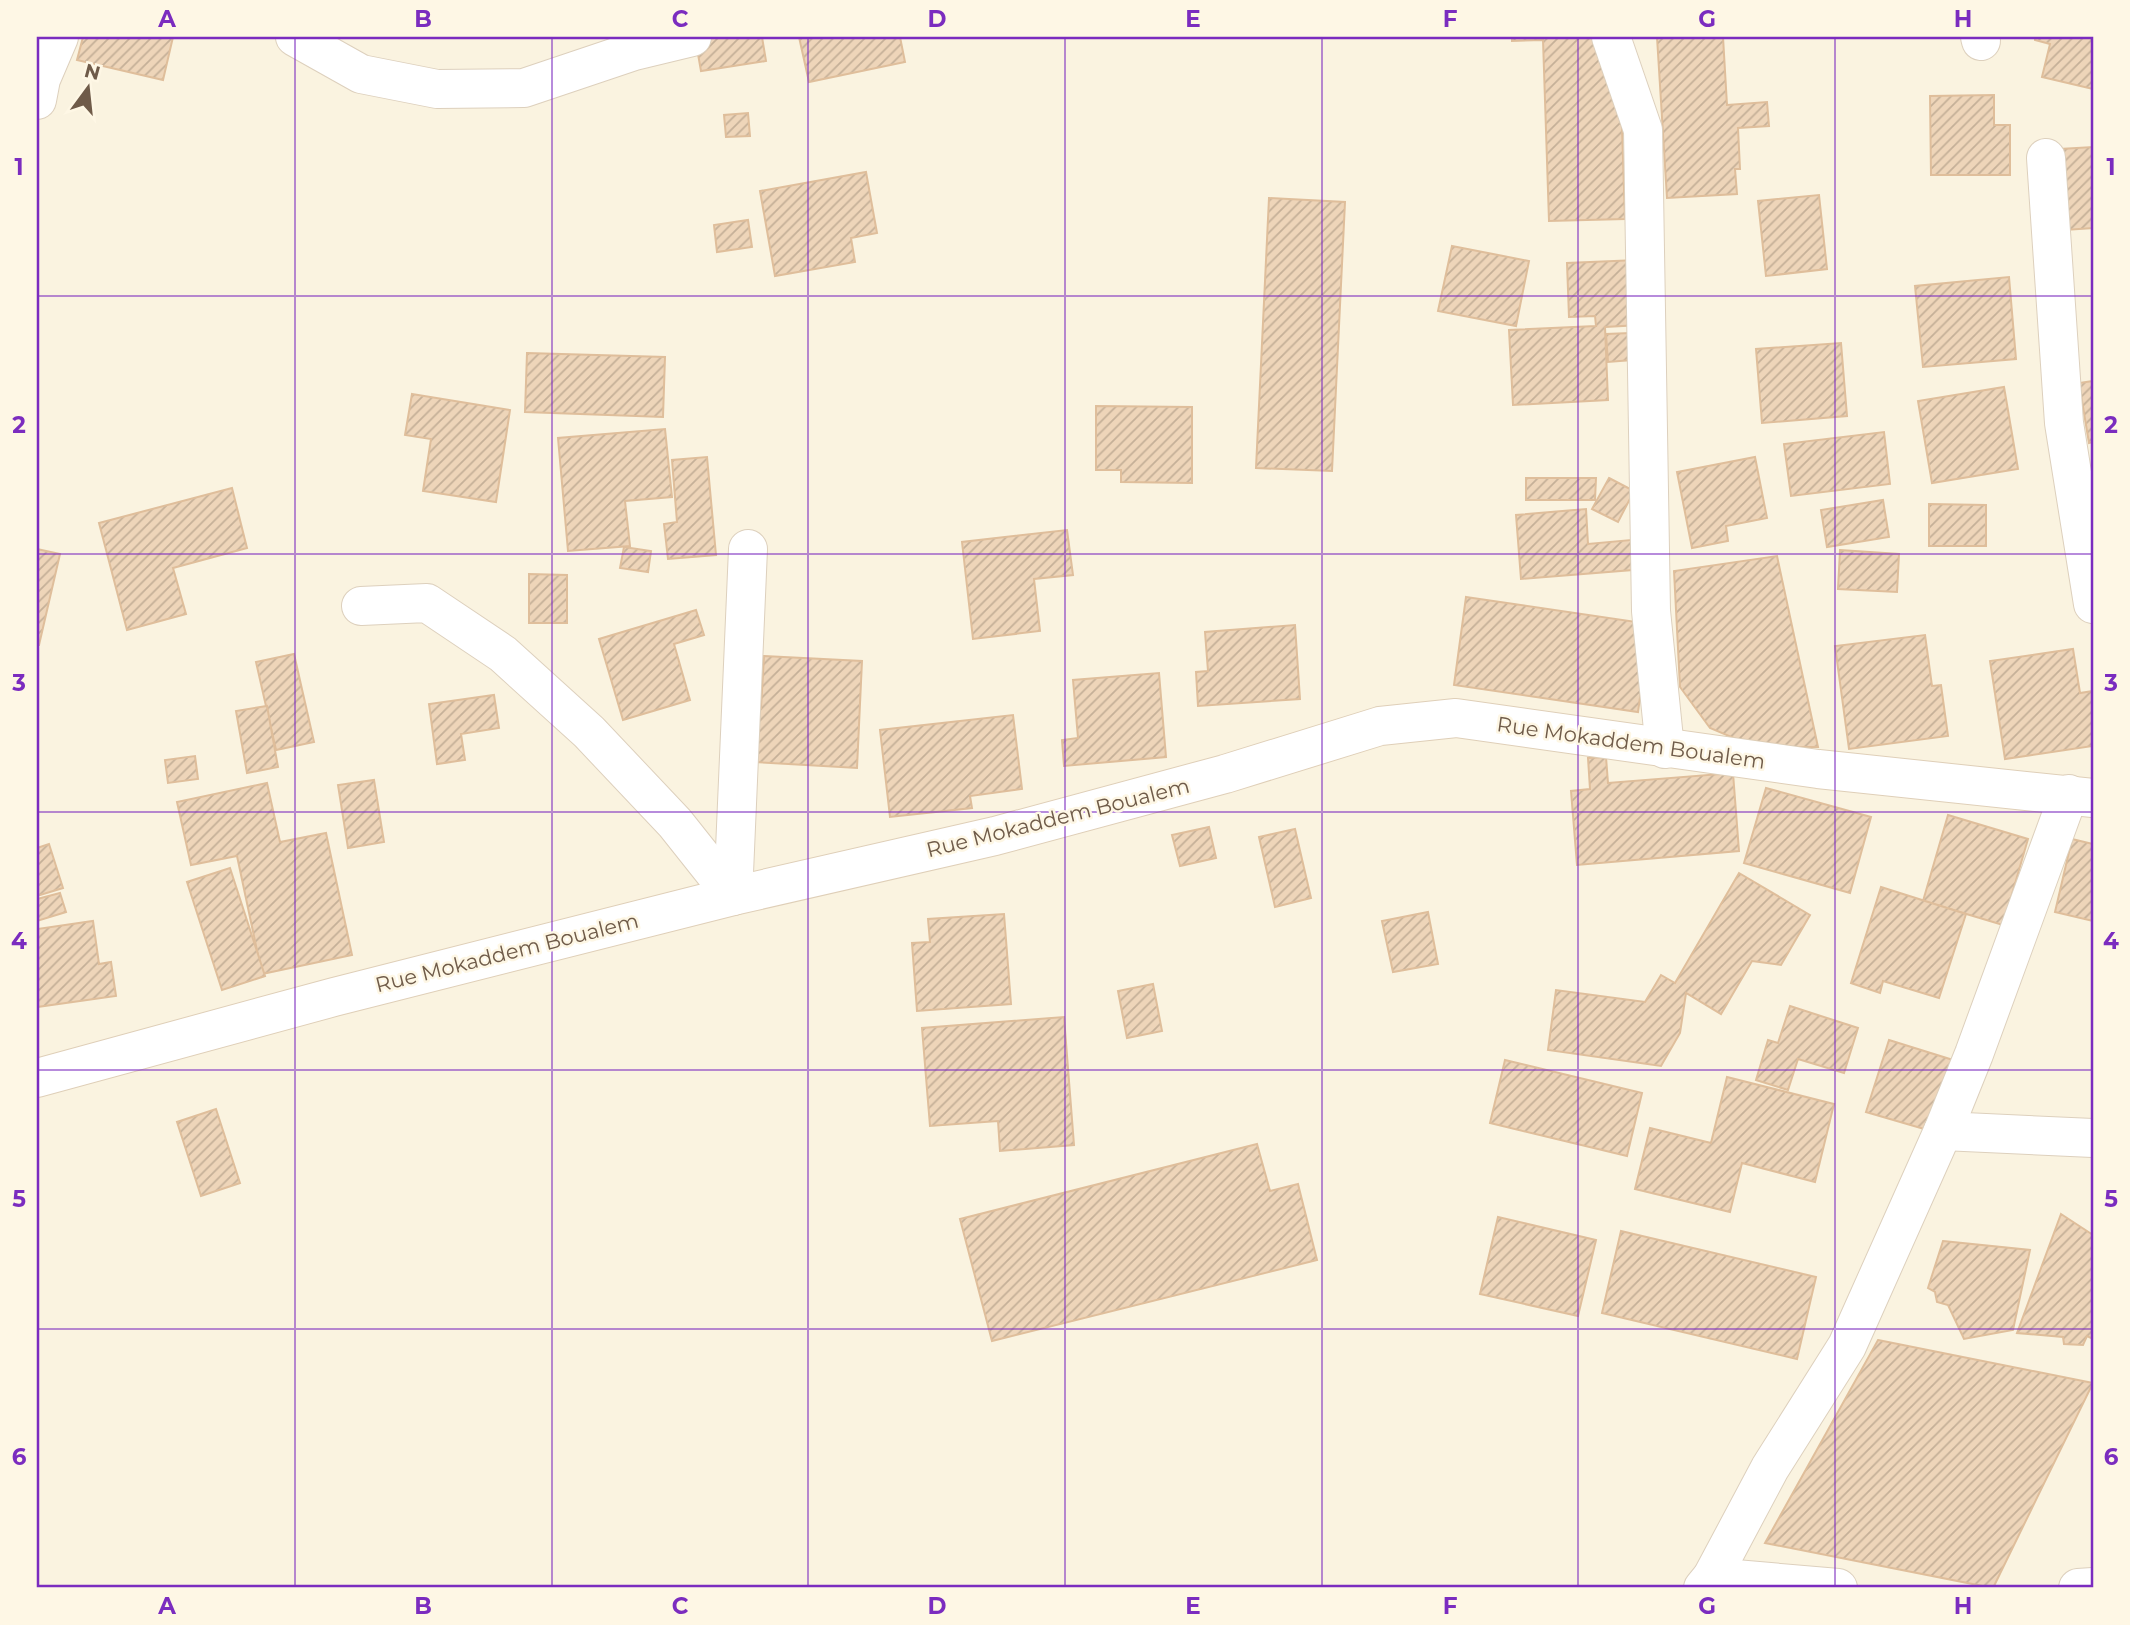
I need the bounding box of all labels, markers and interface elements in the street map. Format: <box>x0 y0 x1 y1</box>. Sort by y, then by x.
text: A <box>157 5 176 33</box>
text: B <box>414 5 432 33</box>
text: C <box>672 5 689 33</box>
text: D <box>928 5 947 33</box>
text: E <box>1185 5 1201 33</box>
text: F <box>1443 5 1458 33</box>
text: G <box>1698 5 1716 33</box>
text: H <box>1954 5 1972 33</box>
north arrow <box>52 52 122 122</box>
text: N <box>82 59 103 85</box>
text: 1 <box>14 153 24 181</box>
text: 1 <box>2106 153 2116 181</box>
text: 2 <box>12 411 26 439</box>
text: 2 <box>2104 411 2118 439</box>
text: 3 <box>11 669 26 697</box>
text: 3 <box>2103 669 2118 697</box>
street label: Rue Mokaddem Boualem <box>1495 711 1767 774</box>
street label: Rue Mokaddem Boualem <box>924 773 1192 862</box>
street label: Rue Mokaddem Boualem <box>373 908 641 997</box>
text: 4 <box>11 927 27 955</box>
text: 4 <box>2103 927 2119 955</box>
text: 5 <box>12 1185 26 1213</box>
text: 5 <box>2104 1185 2118 1213</box>
text: 6 <box>12 1443 27 1471</box>
text: 6 <box>2104 1443 2119 1471</box>
text: A <box>157 1592 176 1620</box>
text: B <box>414 1592 432 1620</box>
text: C <box>672 1592 689 1620</box>
text: D <box>928 1592 947 1620</box>
text: E <box>1185 1592 1201 1620</box>
text: F <box>1443 1592 1458 1620</box>
text: G <box>1698 1592 1716 1620</box>
text: H <box>1954 1592 1972 1620</box>

